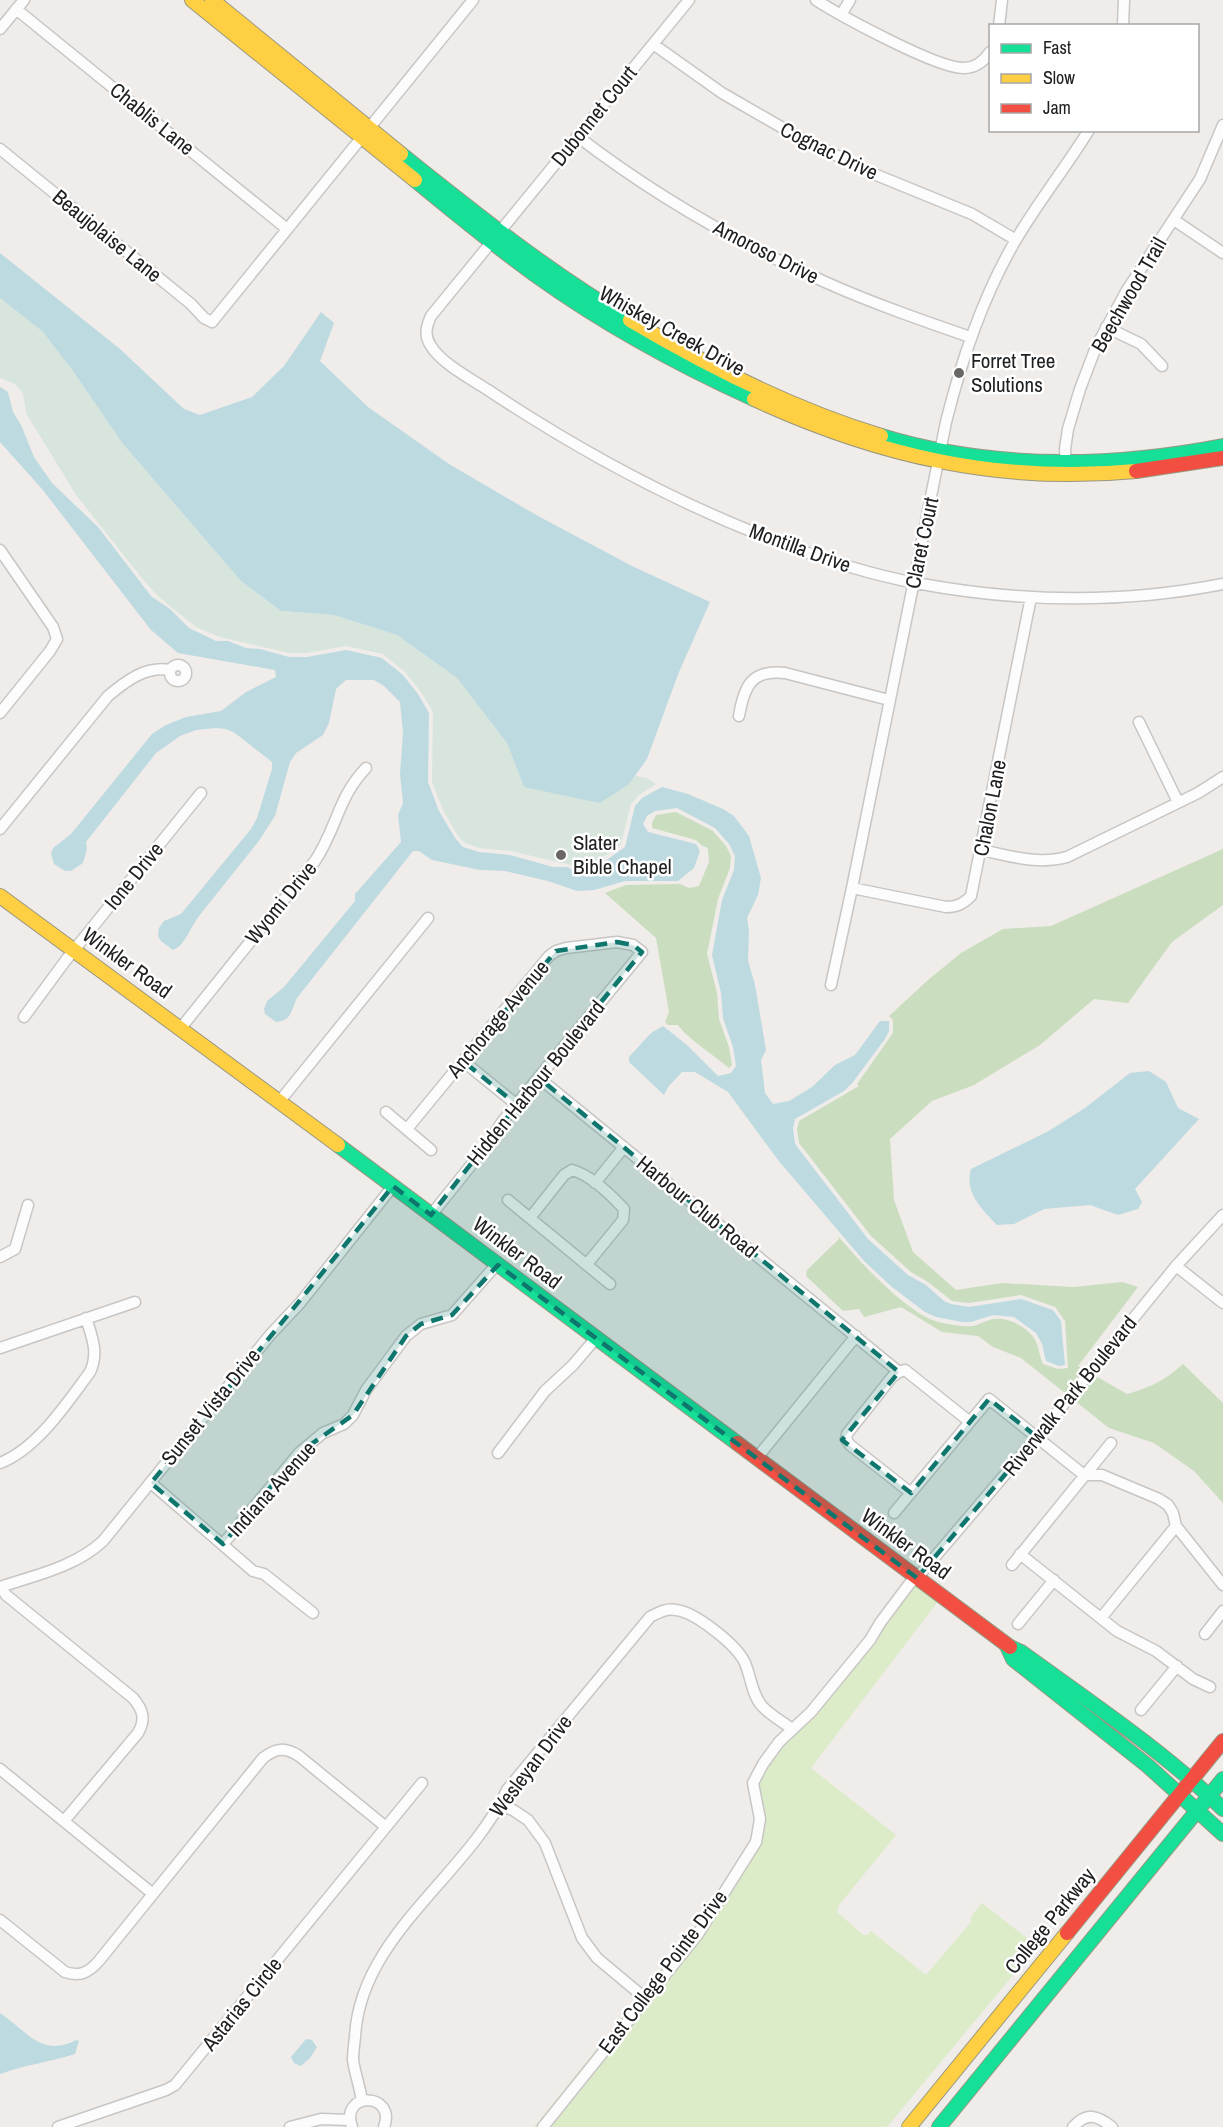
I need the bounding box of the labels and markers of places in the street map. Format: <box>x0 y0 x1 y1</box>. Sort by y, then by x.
place label: Forret Tree Solutions <box>971 346 1055 399</box>
marker: Forret Tree Solutions <box>952 366 966 380</box>
place label: Slater Bible Chapel <box>573 828 672 881</box>
marker: Slater Bible Chapel <box>554 848 568 862</box>

